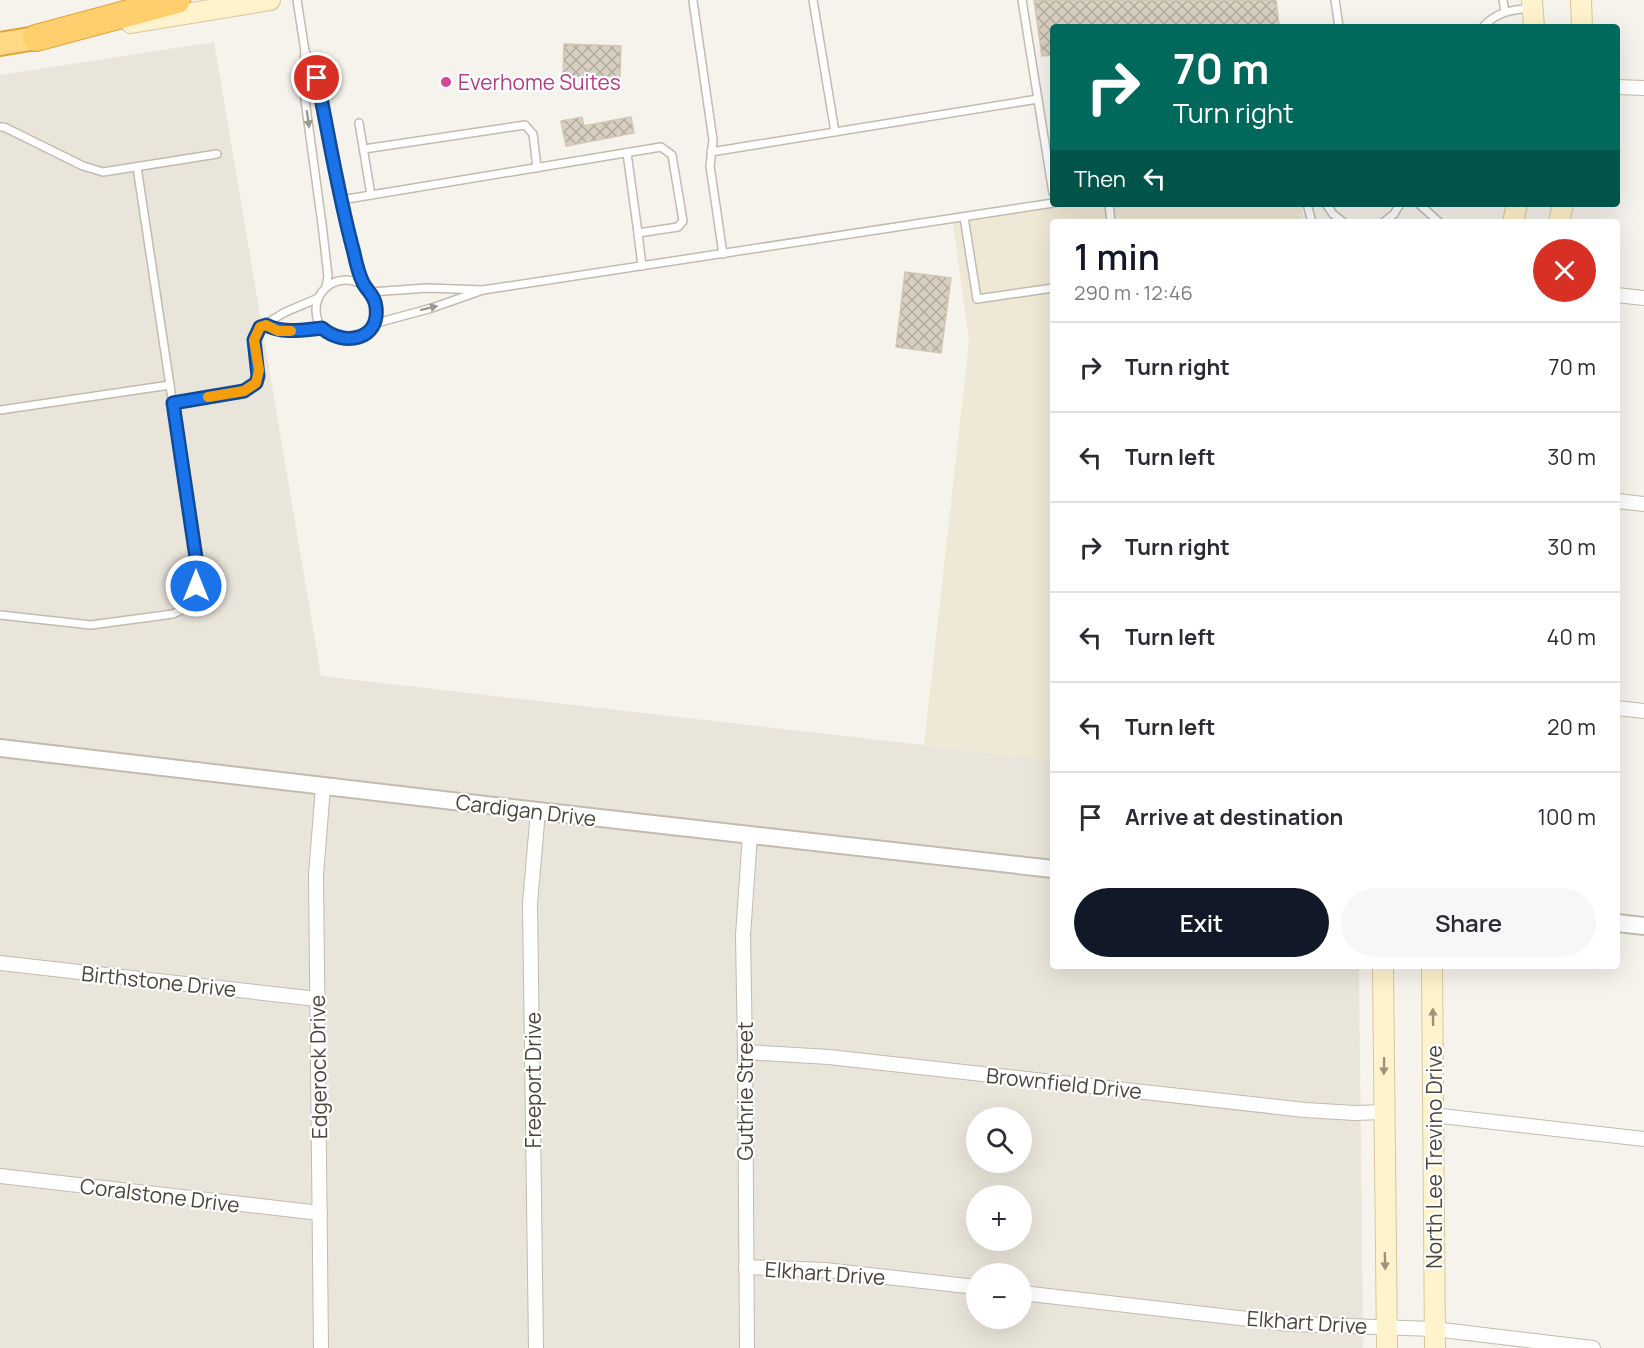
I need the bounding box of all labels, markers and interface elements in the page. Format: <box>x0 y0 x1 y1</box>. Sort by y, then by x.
text: 70 m <box>1173 39 1269 97</box>
icon: right <box>1074 48 1152 126</box>
pin <box>291 52 342 103</box>
icon: arrive <box>300 61 333 94</box>
place label: Everhome Suites <box>458 68 621 96</box>
marker: Everhome Suites <box>439 75 453 89</box>
text: Turn right <box>1173 94 1294 131</box>
one-way arrow <box>303 109 312 128</box>
icon: left <box>1138 162 1171 195</box>
text: Then <box>1074 164 1126 194</box>
text: 1 min <box>1074 232 1160 281</box>
button: close <box>1533 239 1596 302</box>
text: 290 m · 12:46 <box>1074 279 1193 306</box>
one-way arrow <box>420 302 438 312</box>
icon: right <box>1074 351 1107 384</box>
text: Turn right <box>1125 352 1230 382</box>
text: 70 m <box>1548 352 1596 382</box>
icon: left <box>1074 441 1107 474</box>
text: Turn left <box>1125 442 1215 472</box>
text: 30 m <box>1547 442 1596 472</box>
icon: right <box>1074 531 1107 564</box>
text: Turn right <box>1125 532 1230 562</box>
text: 30 m <box>1547 532 1596 562</box>
position arrow <box>164 554 228 618</box>
icon: left <box>1074 621 1107 654</box>
text: Turn left <box>1125 622 1215 652</box>
text: 40 m <box>1547 622 1596 652</box>
icon: left <box>1074 711 1107 744</box>
text: Turn left <box>1125 712 1215 742</box>
text: 20 m <box>1547 712 1596 742</box>
street label: Cardigan Drive <box>454 787 598 833</box>
icon: arrive <box>1074 801 1107 834</box>
text: Arrive at destination <box>1125 802 1343 832</box>
text: 100 m <box>1538 802 1596 832</box>
button: Exit <box>1074 888 1329 957</box>
button: Share <box>1341 888 1596 957</box>
street label: Birthstone Drive <box>80 959 238 1003</box>
street label: Edgerock Drive <box>303 995 333 1139</box>
one-way arrow <box>1428 1007 1438 1026</box>
street label: Freeport Drive <box>519 1012 547 1148</box>
street label: Guthrie Street <box>731 1022 759 1160</box>
street label: North Lee Trevino Drive <box>1420 1045 1448 1269</box>
one-way arrow <box>1379 1057 1389 1076</box>
street label: Brownfield Drive <box>985 1061 1143 1105</box>
map controls <box>966 1107 1032 1329</box>
button: search <box>966 1107 1032 1173</box>
street label: Coralstone Drive <box>79 1171 241 1219</box>
button: + <box>966 1185 1032 1251</box>
one-way arrow <box>1381 1252 1390 1271</box>
street label: Elkhart Drive <box>764 1255 886 1291</box>
button: − <box>966 1263 1032 1329</box>
street label: Elkhart Drive <box>1246 1304 1368 1340</box>

